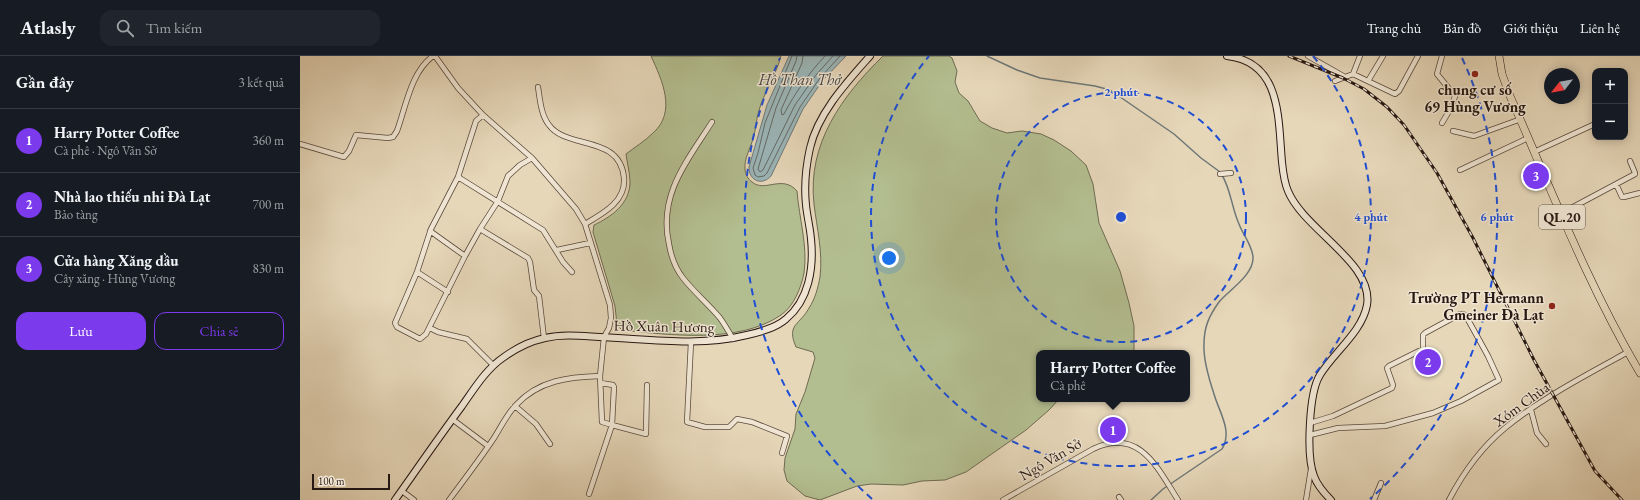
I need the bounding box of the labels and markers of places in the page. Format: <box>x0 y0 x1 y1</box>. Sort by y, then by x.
marker: chung cư số 69 Hùng Vương <box>1470 69 1480 79</box>
place label: chung cư số 69 Hùng Vương <box>1424 80 1526 116</box>
pin: 3 <box>1523 161 1549 191</box>
centre of rings <box>1114 210 1128 224</box>
place label: Trường PT Hermann Gmeiner Đà Lạt <box>1408 288 1544 324</box>
marker: Trường PT Hermann Gmeiner Đà Lạt <box>1547 301 1557 311</box>
pin: 2 <box>1415 347 1441 377</box>
pin: 1 <box>1100 415 1126 445</box>

